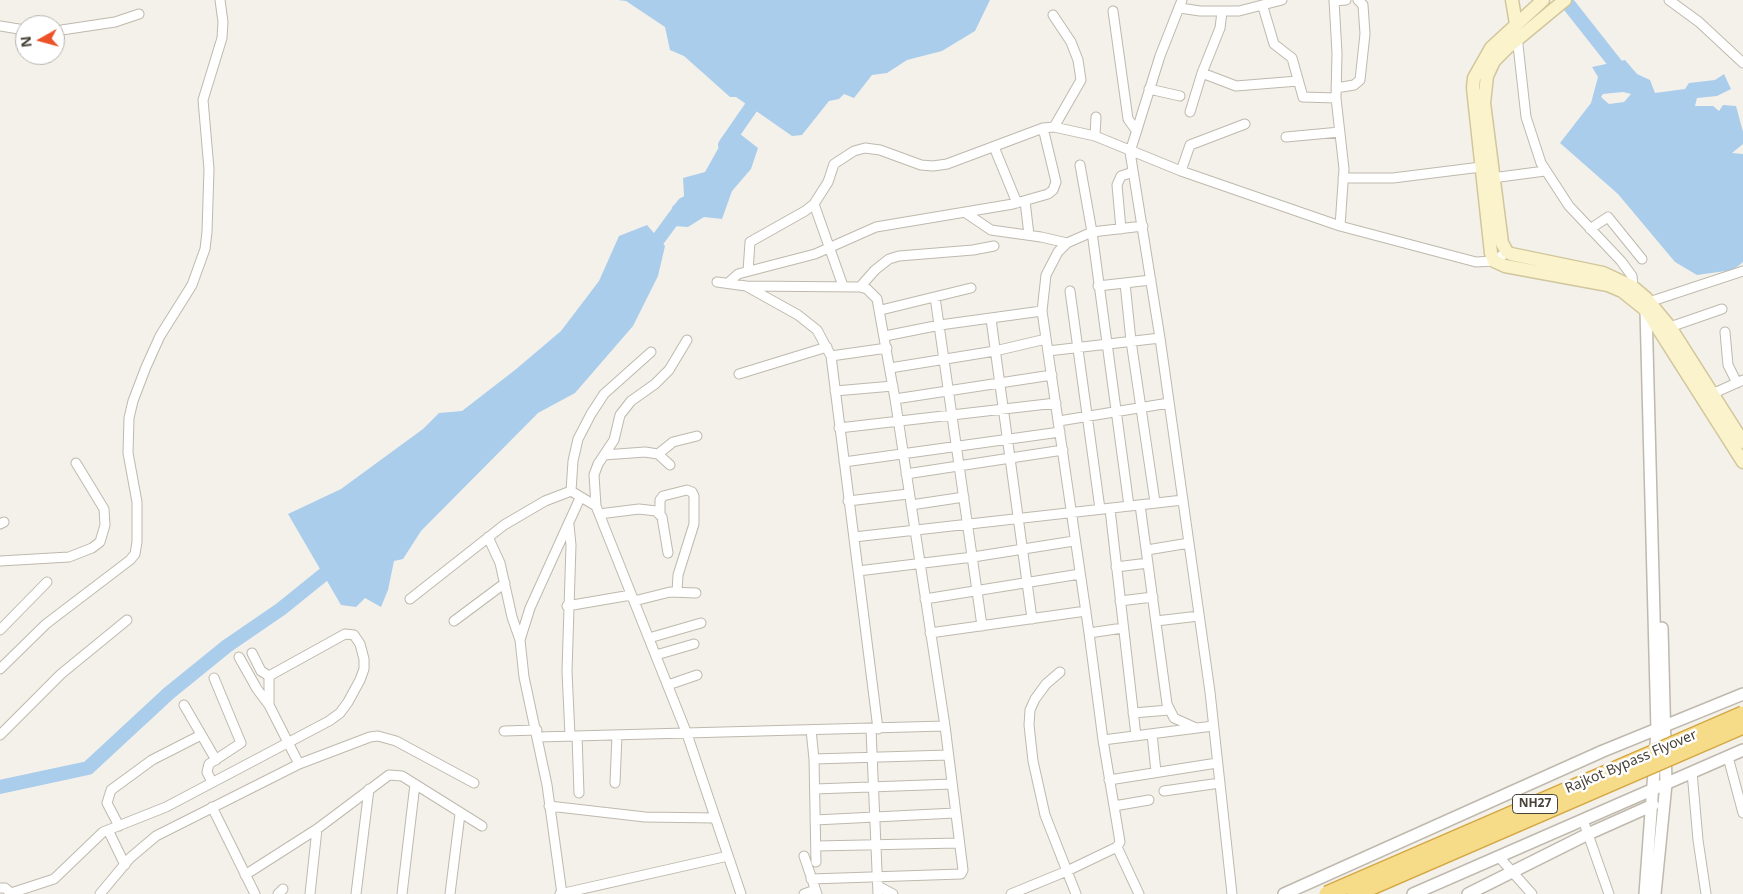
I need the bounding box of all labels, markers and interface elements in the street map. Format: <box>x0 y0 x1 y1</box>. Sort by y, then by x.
north arrow <box>15 15 65 65</box>
text: N <box>15 35 36 49</box>
street label: Rajkot Bypass Flyover <box>1563 727 1699 797</box>
road number: NH27 <box>1512 794 1558 814</box>

